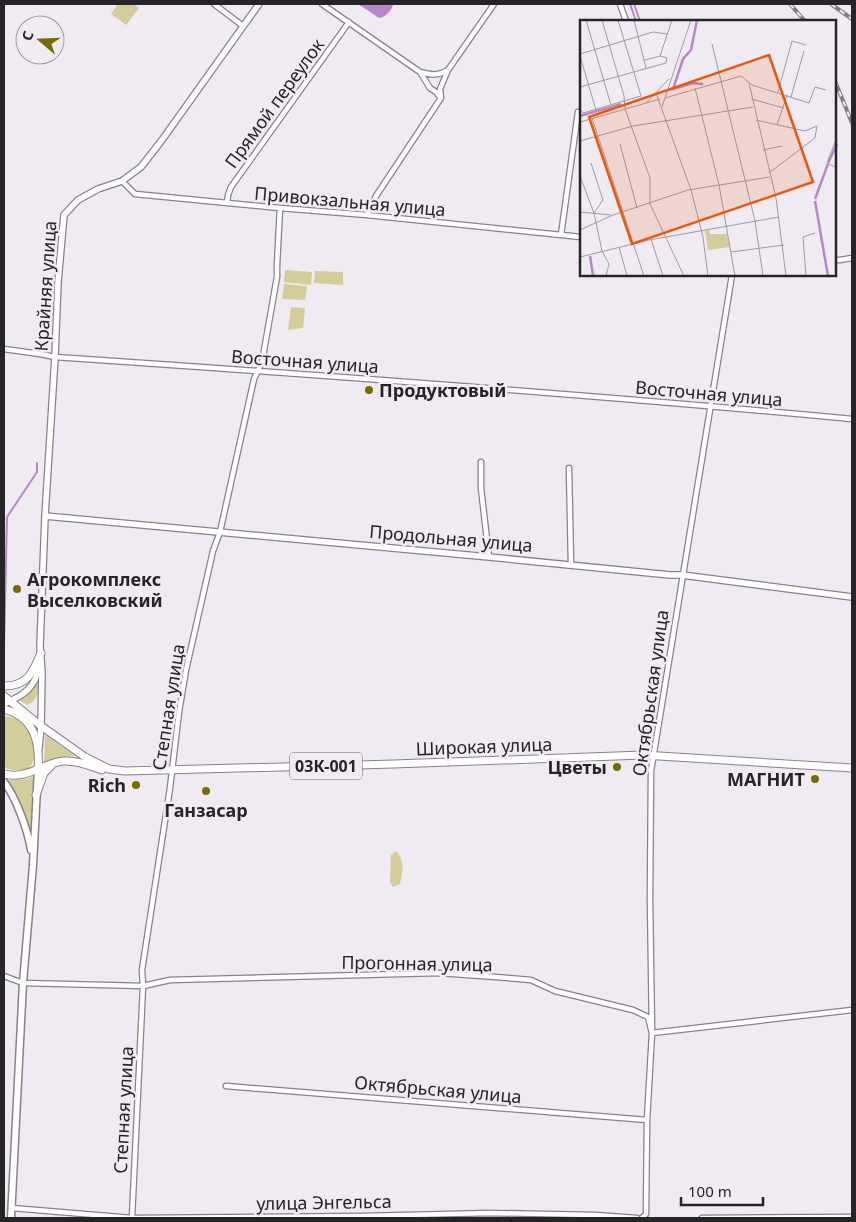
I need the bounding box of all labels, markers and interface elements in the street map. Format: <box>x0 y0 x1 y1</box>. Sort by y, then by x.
north arrow <box>15 15 65 65</box>
inset map <box>580 20 836 276</box>
text: С <box>17 28 38 43</box>
street label: Прямой переулок <box>219 33 330 173</box>
street label: Привокзальная улица <box>253 181 447 221</box>
street label: Крайняя улица <box>28 220 62 352</box>
street label: Восточная улица <box>230 344 380 378</box>
street label: Восточная улица <box>634 375 784 411</box>
place label: Продуктовый <box>379 378 506 402</box>
marker: Продуктовый <box>363 384 375 396</box>
street label: Продольная улица <box>368 519 534 557</box>
place label: Агрокомплекс Выселковский <box>27 567 163 612</box>
marker: Агрокомплекс Выселковский <box>11 583 23 595</box>
street label: Октябрьская улица <box>626 608 674 778</box>
street label: Степная улица <box>146 642 190 772</box>
street label: Широкая улица <box>415 732 553 760</box>
road number: 03К-001 <box>290 752 362 779</box>
place label: Цветы <box>548 755 607 779</box>
marker: Цветы <box>611 761 623 773</box>
place label: МАГНИТ <box>727 767 806 791</box>
place label: Rich <box>88 773 126 797</box>
marker: МАГНИТ <box>809 773 821 785</box>
marker: Rich <box>130 779 142 791</box>
marker: Ганзасар <box>200 785 212 797</box>
place label: Ганзасар <box>164 798 248 822</box>
street label: Прогонная улица <box>341 950 493 976</box>
street label: Степная улица <box>108 1046 138 1174</box>
street label: Октябрьская улица <box>353 1070 523 1108</box>
scale bar <box>681 1174 764 1206</box>
text: 100 m <box>688 1181 732 1201</box>
street label: улица Энгельса <box>256 1189 392 1215</box>

